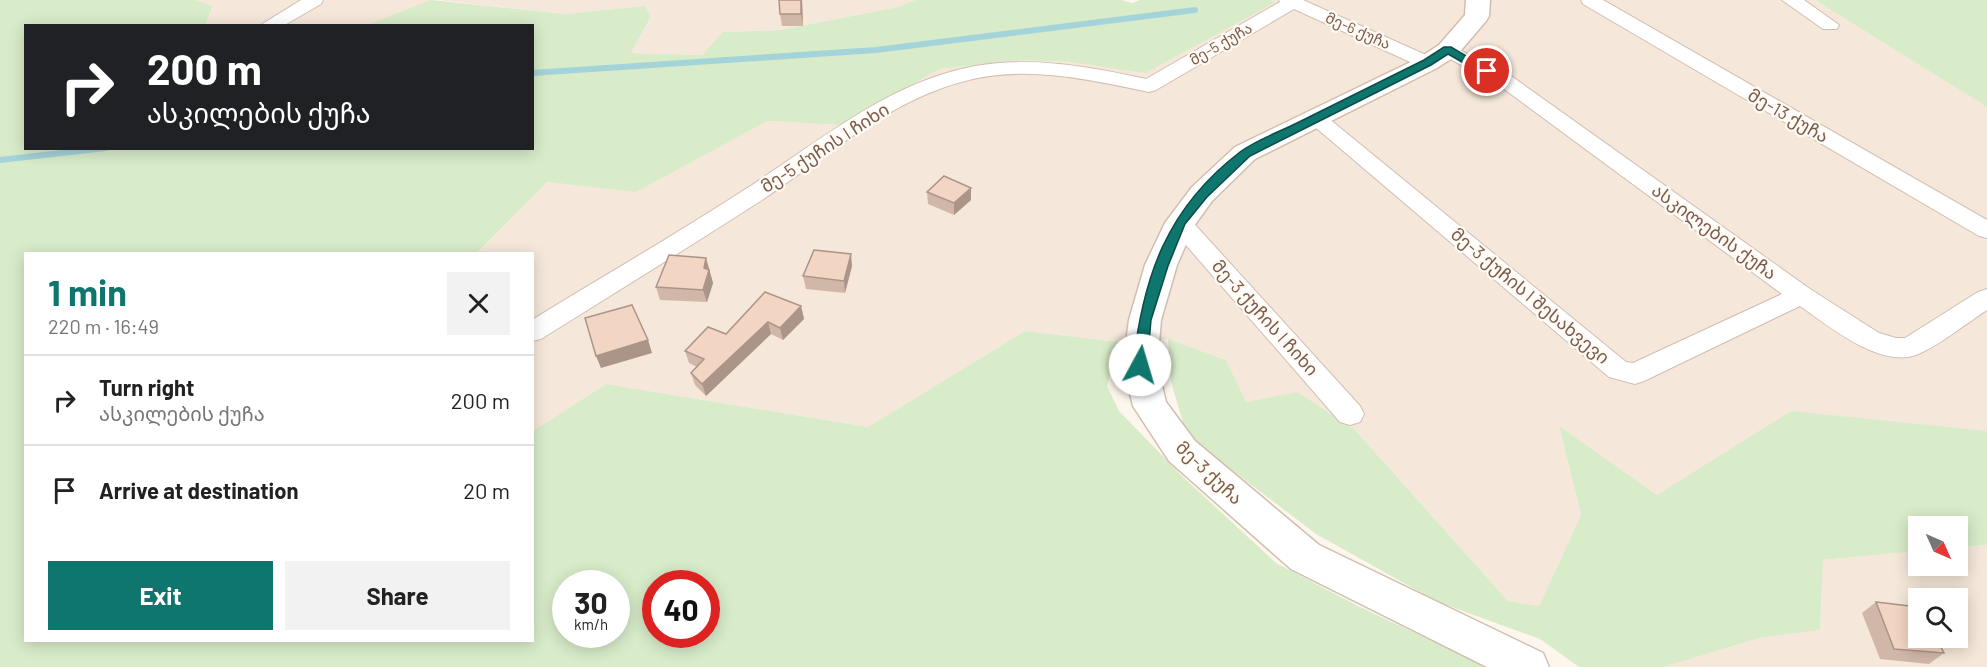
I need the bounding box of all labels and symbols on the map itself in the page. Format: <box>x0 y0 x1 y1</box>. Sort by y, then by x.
street label: მე-6 ქუჩა <box>1323 8 1394 53</box>
street label: მე-5 ქუჩა <box>1186 18 1255 69</box>
pin <box>1461 45 1512 96</box>
street label: მე-13 ქუჩა <box>1744 83 1833 148</box>
street label: მე-5 ქუჩის I ჩიხი <box>756 97 893 198</box>
street label: ასკილების ქუჩა <box>1647 178 1781 285</box>
street label: მე-3 ქუჩის I შესახვევი <box>1446 222 1614 369</box>
street label: მე-3 ქუჩის I ჩიხი <box>1207 255 1324 381</box>
position arrow <box>1108 333 1172 397</box>
street label: მე-3 ქუჩა <box>1171 436 1248 509</box>
north arrow <box>1908 516 1968 576</box>
speed limit sign: 40 <box>642 570 720 648</box>

